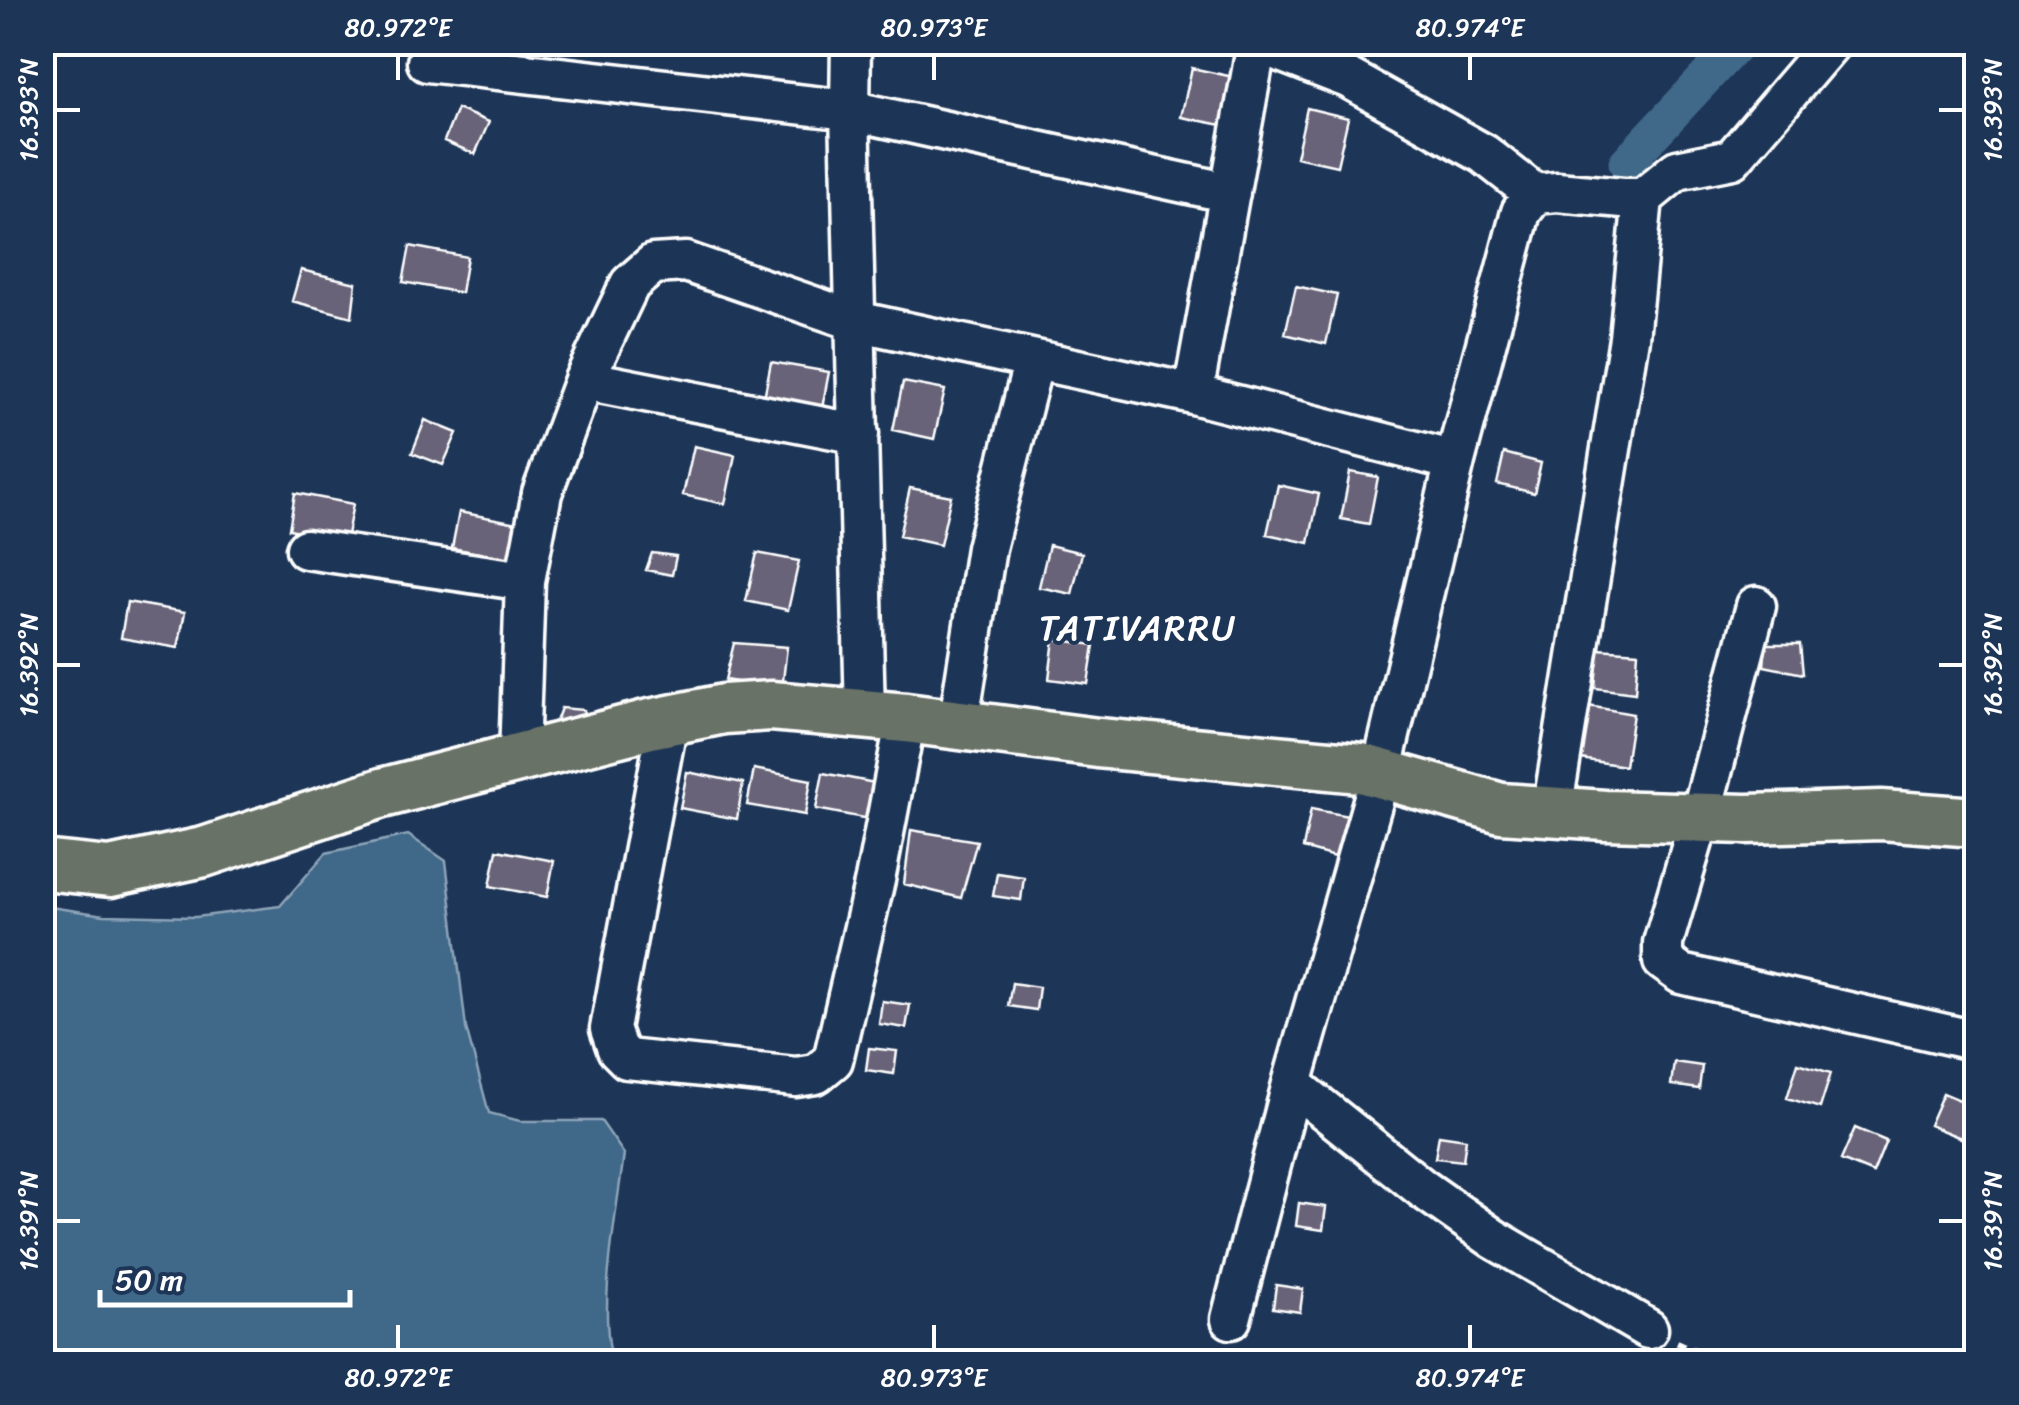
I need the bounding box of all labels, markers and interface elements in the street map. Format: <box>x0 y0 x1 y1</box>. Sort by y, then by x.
text: 80.972°E <box>344 5 454 50</box>
text: 80.973°E <box>881 5 989 50</box>
text: 80.974°E <box>1416 5 1526 50</box>
text: 16.393°N <box>6 58 51 162</box>
text: 16.393°N <box>1970 58 2015 162</box>
district label: TATIVARRU <box>1039 597 1237 659</box>
text: 16.392°N <box>6 612 51 717</box>
text: 16.392°N <box>1970 612 2015 717</box>
text: 16.391°N <box>6 1170 51 1271</box>
text: 16.391°N <box>1970 1170 2015 1271</box>
scale bar <box>100 1245 350 1307</box>
text: 50 m <box>115 1253 183 1307</box>
text: 80.972°E <box>344 1355 454 1400</box>
text: 80.973°E <box>881 1355 989 1400</box>
text: 80.974°E <box>1416 1355 1526 1400</box>

